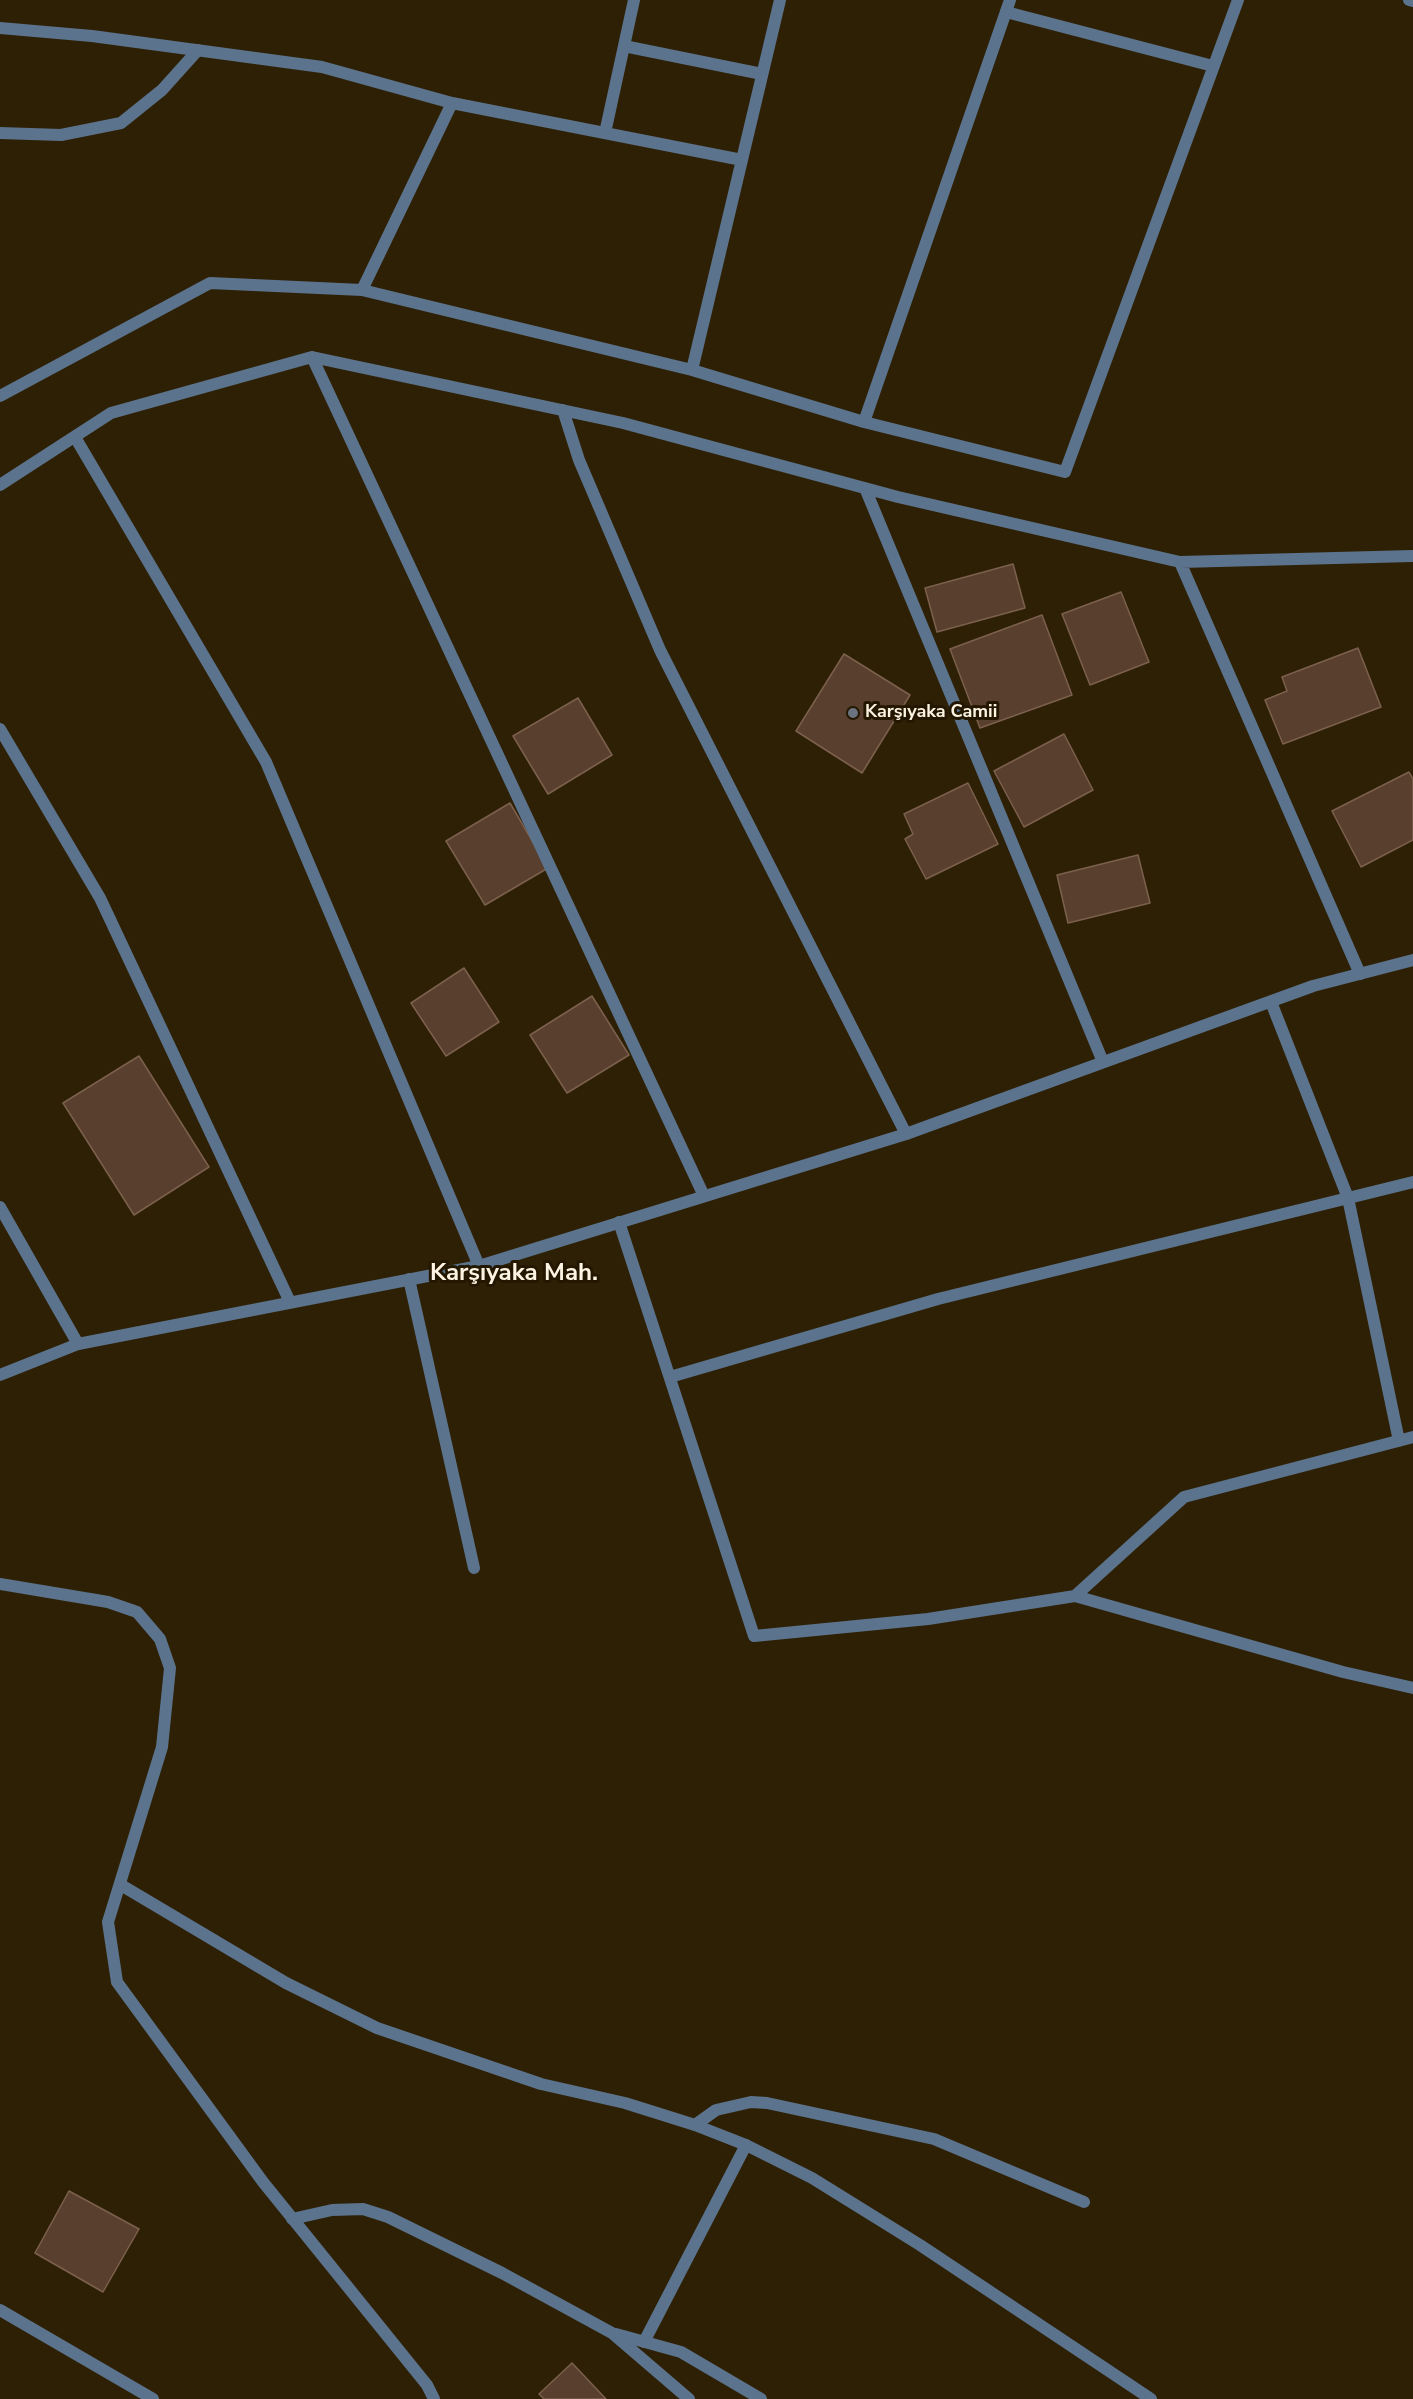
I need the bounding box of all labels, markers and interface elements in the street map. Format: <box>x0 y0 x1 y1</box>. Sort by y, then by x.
place label: Karşıyaka Camii <box>865 702 997 724</box>
marker: Karşıyaka Camii <box>846 706 860 720</box>
district label: Karşıyaka Mah. <box>430 1260 598 1288</box>

